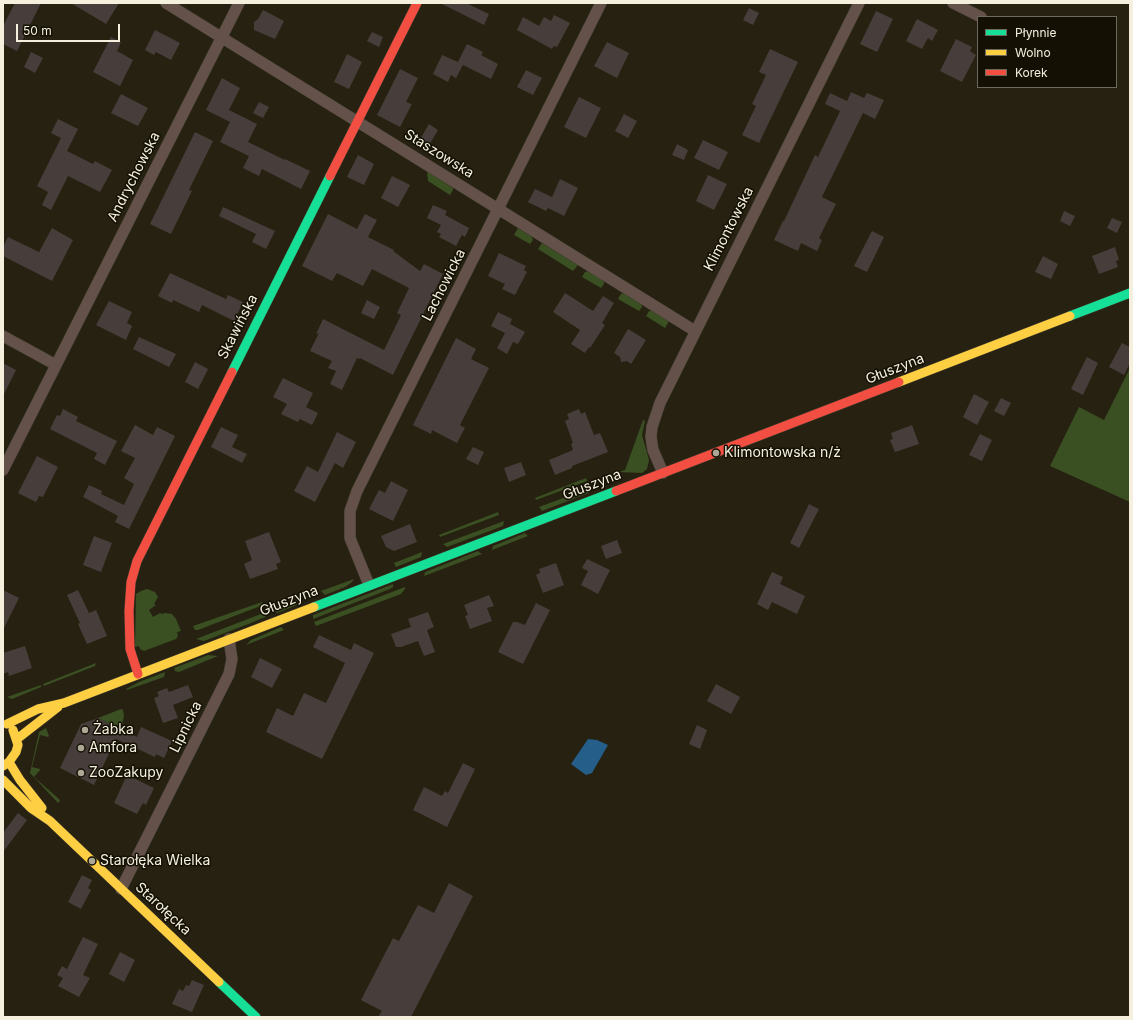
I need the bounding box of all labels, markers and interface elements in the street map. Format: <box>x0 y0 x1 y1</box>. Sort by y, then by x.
scale bar <box>18 16 122 42</box>
legend <box>977 16 1117 88</box>
text: 50 m <box>23 23 52 38</box>
text: Płynnie <box>1015 25 1056 40</box>
text: Wolno <box>1015 45 1051 60</box>
text: Korek <box>1015 65 1048 80</box>
street label: Staszowska <box>401 126 477 182</box>
street label: Andrychowska <box>104 129 164 225</box>
street label: Klimontowska <box>701 184 757 274</box>
street label: Lachowicka <box>419 246 469 324</box>
street label: Skawińska <box>214 292 262 362</box>
street label: Głuszyna <box>863 350 927 388</box>
place label: Klimontowska n/ż <box>724 445 841 461</box>
marker: Klimontowska n/ż <box>711 448 721 458</box>
street label: Głuszyna <box>560 466 624 504</box>
street label: Głuszyna <box>257 582 321 620</box>
street label: Lipnicka <box>166 699 206 755</box>
place label: Żabka <box>93 722 134 738</box>
marker: Żabka <box>80 725 90 735</box>
place label: Amfora <box>89 740 137 756</box>
marker: Amfora <box>76 743 86 753</box>
place label: ZooZakupy <box>89 765 163 781</box>
marker: ZooZakupy <box>76 768 86 778</box>
place label: Starołęka Wielka <box>100 853 210 869</box>
marker: Starołęka Wielka <box>87 856 97 866</box>
street label: Starołęcka <box>132 879 194 939</box>

